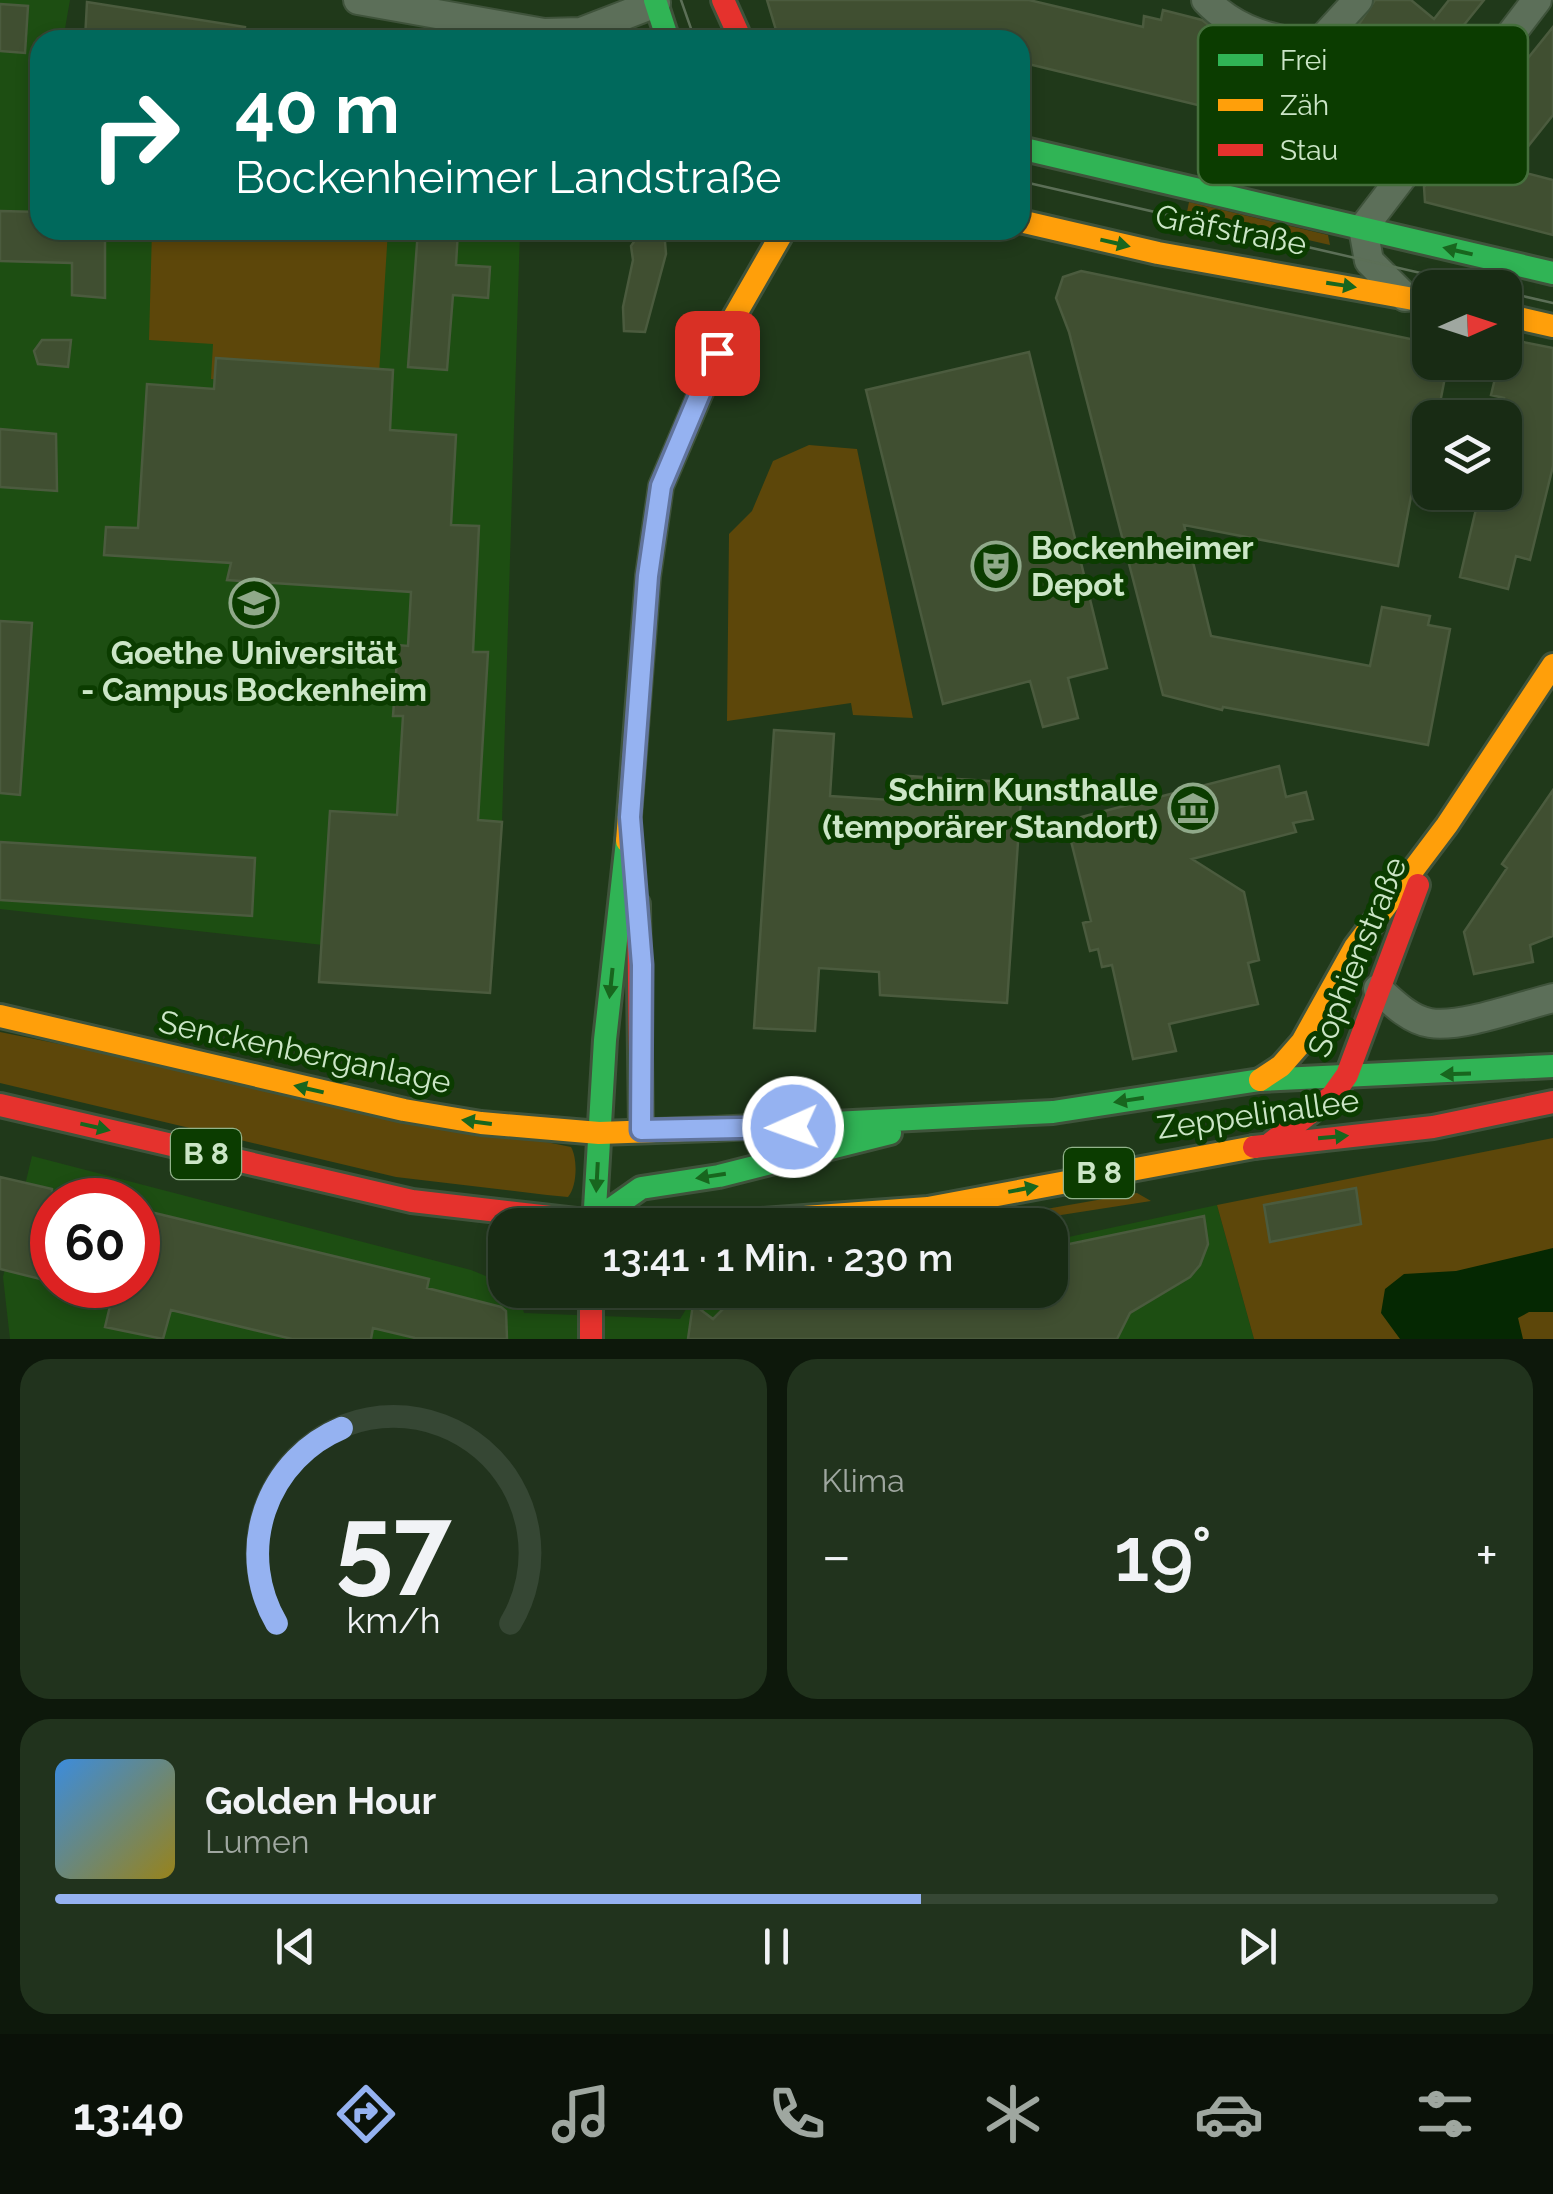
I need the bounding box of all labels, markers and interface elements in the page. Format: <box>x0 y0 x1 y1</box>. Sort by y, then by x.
legend <box>1198 25 1528 185</box>
text: Frei <box>1280 44 1327 77</box>
text: 40 m <box>235 67 400 149</box>
icon: right <box>70 70 200 200</box>
text: Zäh <box>1280 89 1329 122</box>
text: Stau <box>1280 134 1338 167</box>
text: Bockenheimer Landstraße <box>235 151 781 204</box>
street label: Gräfstraße <box>1152 197 1310 262</box>
one-way arrow <box>1100 236 1131 251</box>
one-way arrow <box>1442 243 1473 258</box>
north arrow <box>1412 270 1522 380</box>
map controls <box>1412 270 1522 510</box>
one-way arrow <box>1326 278 1357 294</box>
pin <box>675 311 760 396</box>
icon: arrive <box>690 326 745 381</box>
button: layers <box>1412 400 1522 510</box>
place label: Bockenheimer Depot <box>1031 529 1254 603</box>
theatre icon: Bockenheimer Depot <box>970 540 1022 592</box>
school or university icon: Goethe Universität - Campus Bockenheim <box>228 577 280 629</box>
place label: Goethe Universität - Campus Bockenheim <box>81 634 427 708</box>
place label: Schirn Kunsthalle (temporärer Standort) <box>822 771 1158 845</box>
museum icon: Schirn Kunsthalle (temporärer Standort) <box>1167 782 1219 834</box>
street label: Sophienstraße <box>1300 851 1413 1062</box>
one-way arrow <box>603 968 619 999</box>
street label: Senckenberganlage <box>156 1002 455 1101</box>
one-way arrow <box>1439 1066 1471 1082</box>
position arrow <box>741 1075 845 1179</box>
one-way arrow <box>293 1081 324 1097</box>
street label: Zeppelinallee <box>1155 1081 1361 1146</box>
one-way arrow <box>1113 1093 1145 1108</box>
one-way arrow <box>461 1114 493 1129</box>
one-way arrow <box>80 1120 111 1135</box>
road number: B 8 <box>171 1129 241 1179</box>
one-way arrow <box>1318 1129 1350 1145</box>
road number: B 8 <box>1064 1148 1134 1198</box>
one-way arrow <box>589 1161 605 1193</box>
one-way arrow <box>695 1169 726 1184</box>
speed limit sign: 60 <box>30 1178 160 1308</box>
one-way arrow <box>1008 1180 1039 1196</box>
text: 13:41 · 1 Min. · 230 m <box>603 1235 953 1280</box>
text: Klima <box>822 1462 905 1499</box>
text: 57 <box>335 1483 452 1605</box>
text: 19° <box>1114 1510 1212 1599</box>
text: − <box>822 1523 851 1588</box>
text: + <box>1475 1523 1498 1588</box>
text: km/h <box>346 1599 440 1641</box>
text: Golden Hour <box>205 1778 436 1823</box>
text: Lumen <box>205 1823 309 1860</box>
icon: previous <box>268 1919 323 1974</box>
icon: pause <box>749 1919 804 1974</box>
icon: next <box>1230 1919 1285 1974</box>
icon: directions <box>331 2079 401 2149</box>
icon: music <box>546 2079 616 2149</box>
icon: phone <box>762 2079 832 2149</box>
icon: climate <box>978 2079 1048 2149</box>
icon: car <box>1194 2079 1264 2149</box>
icon: filters <box>1410 2079 1480 2149</box>
text: 13:40 <box>73 2088 185 2141</box>

